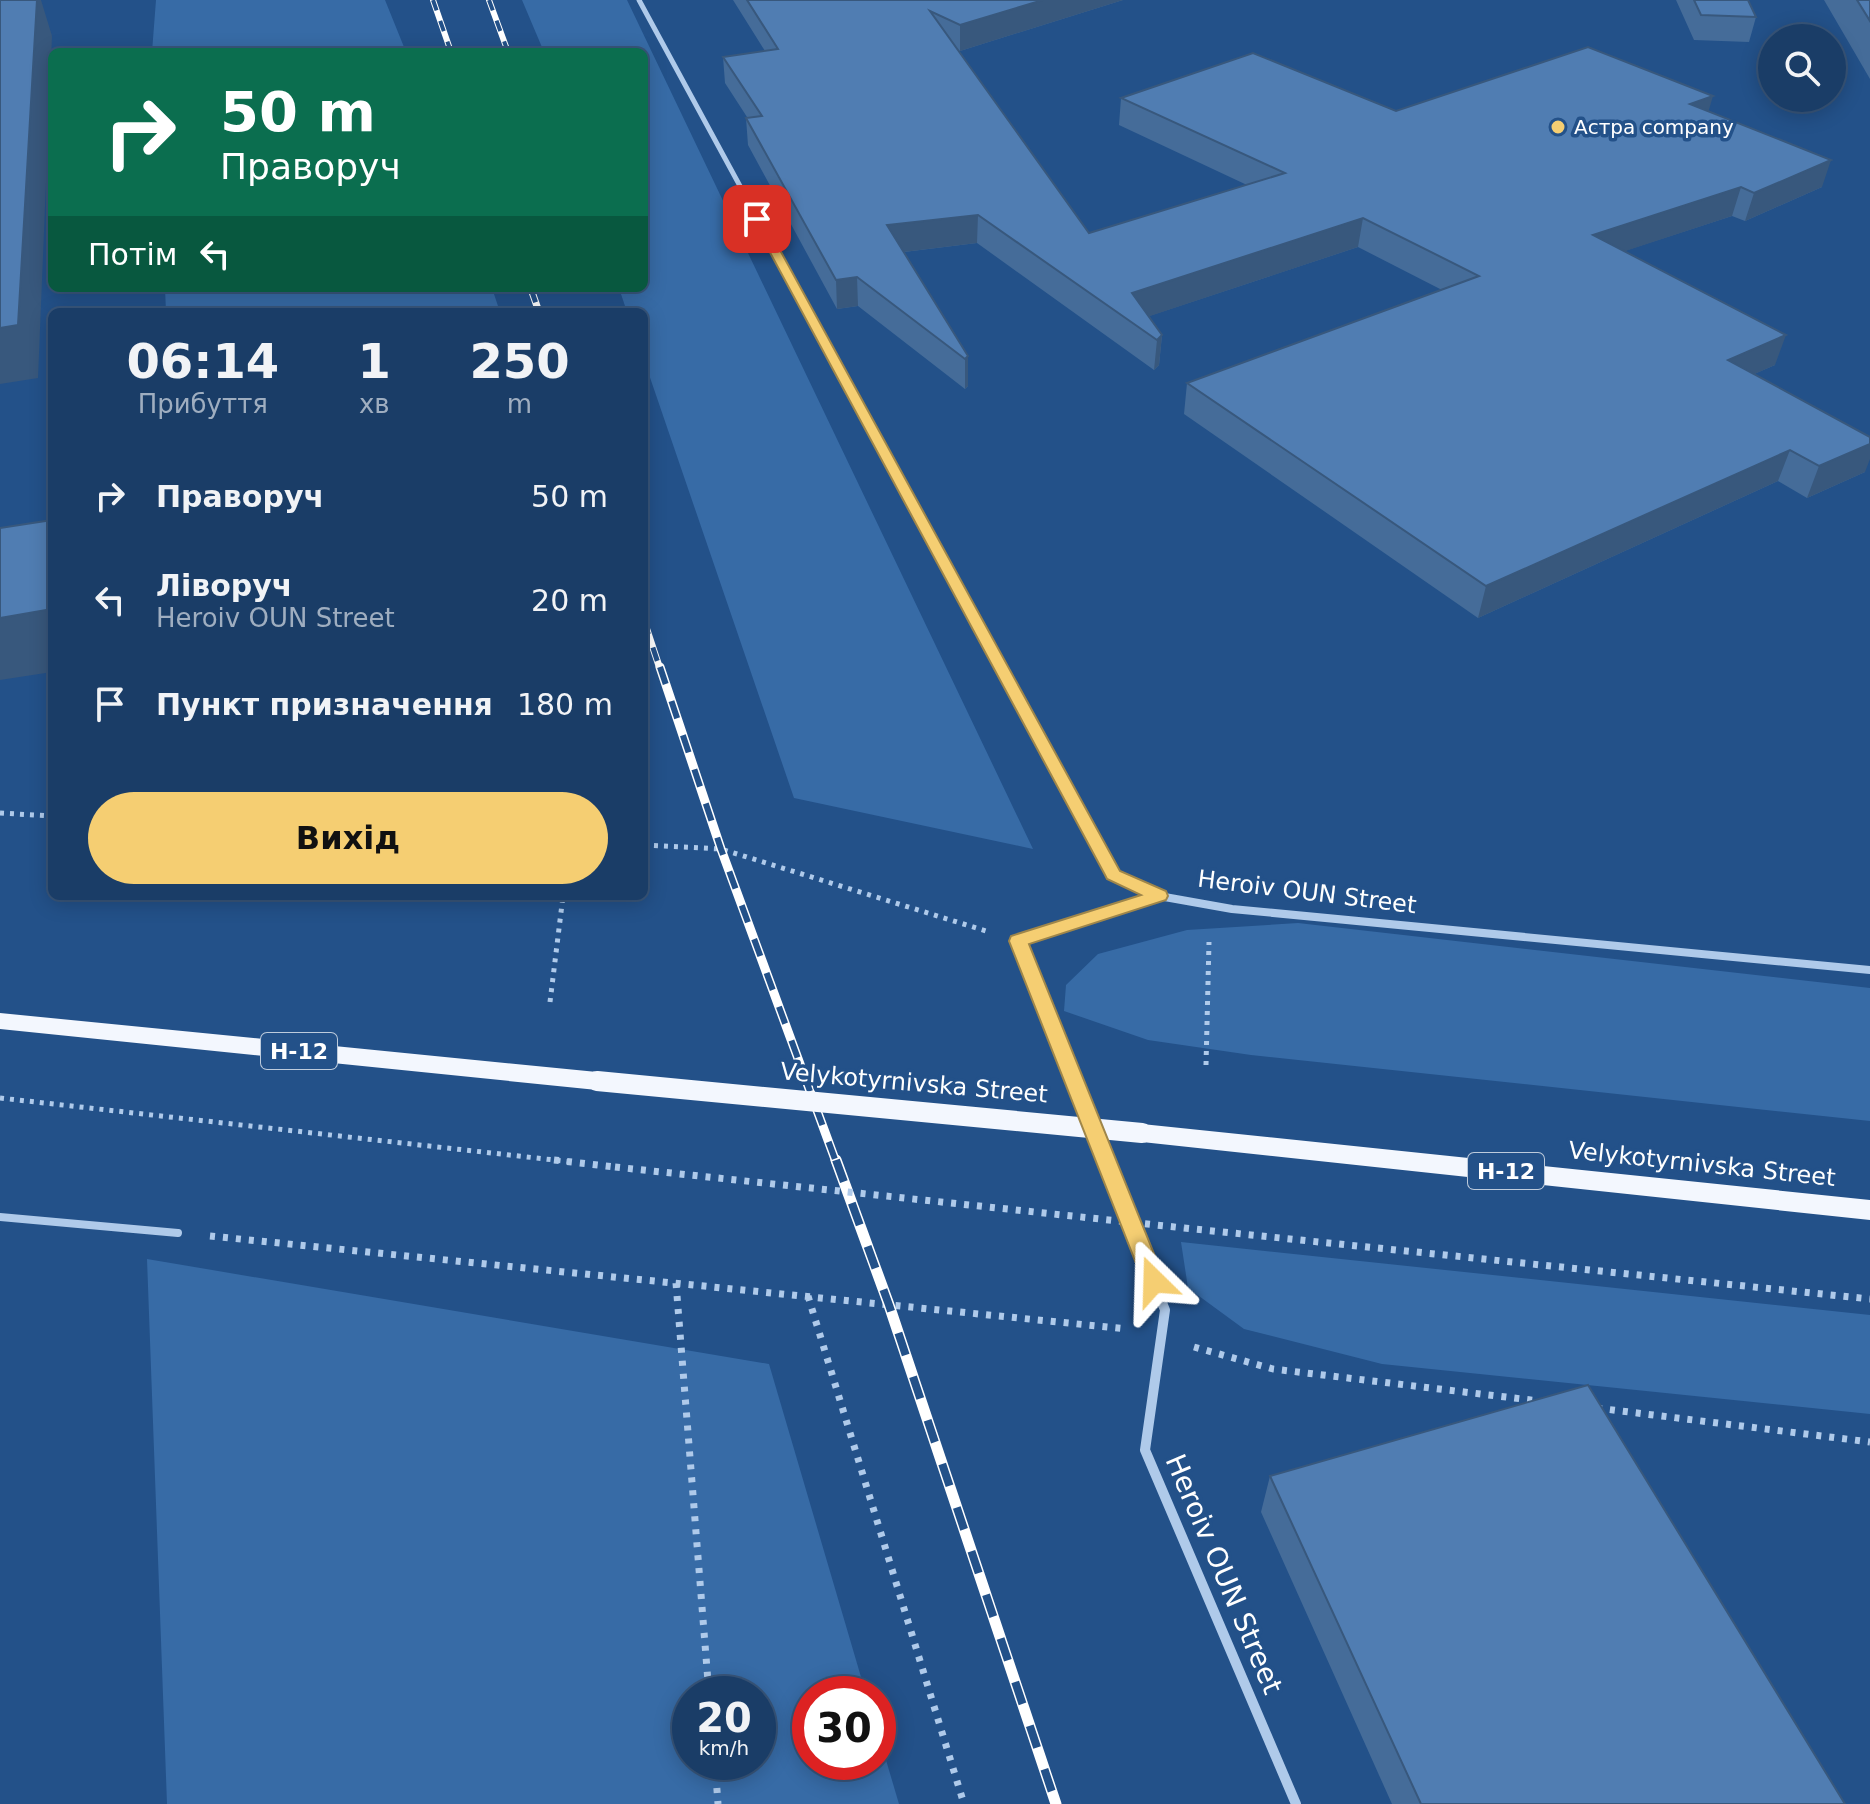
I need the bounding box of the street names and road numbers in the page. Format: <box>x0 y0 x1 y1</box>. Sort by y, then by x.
street label: Heroiv OUN Street <box>1196 865 1418 919</box>
road number: Н-12 <box>261 1033 337 1069</box>
street label: Velykotyrnivska Street <box>779 1057 1049 1109</box>
street label: Velykotyrnivska Street <box>1567 1136 1837 1192</box>
road number: Н-12 <box>1468 1153 1544 1189</box>
street label: Heroiv OUN Street <box>1159 1449 1289 1699</box>

